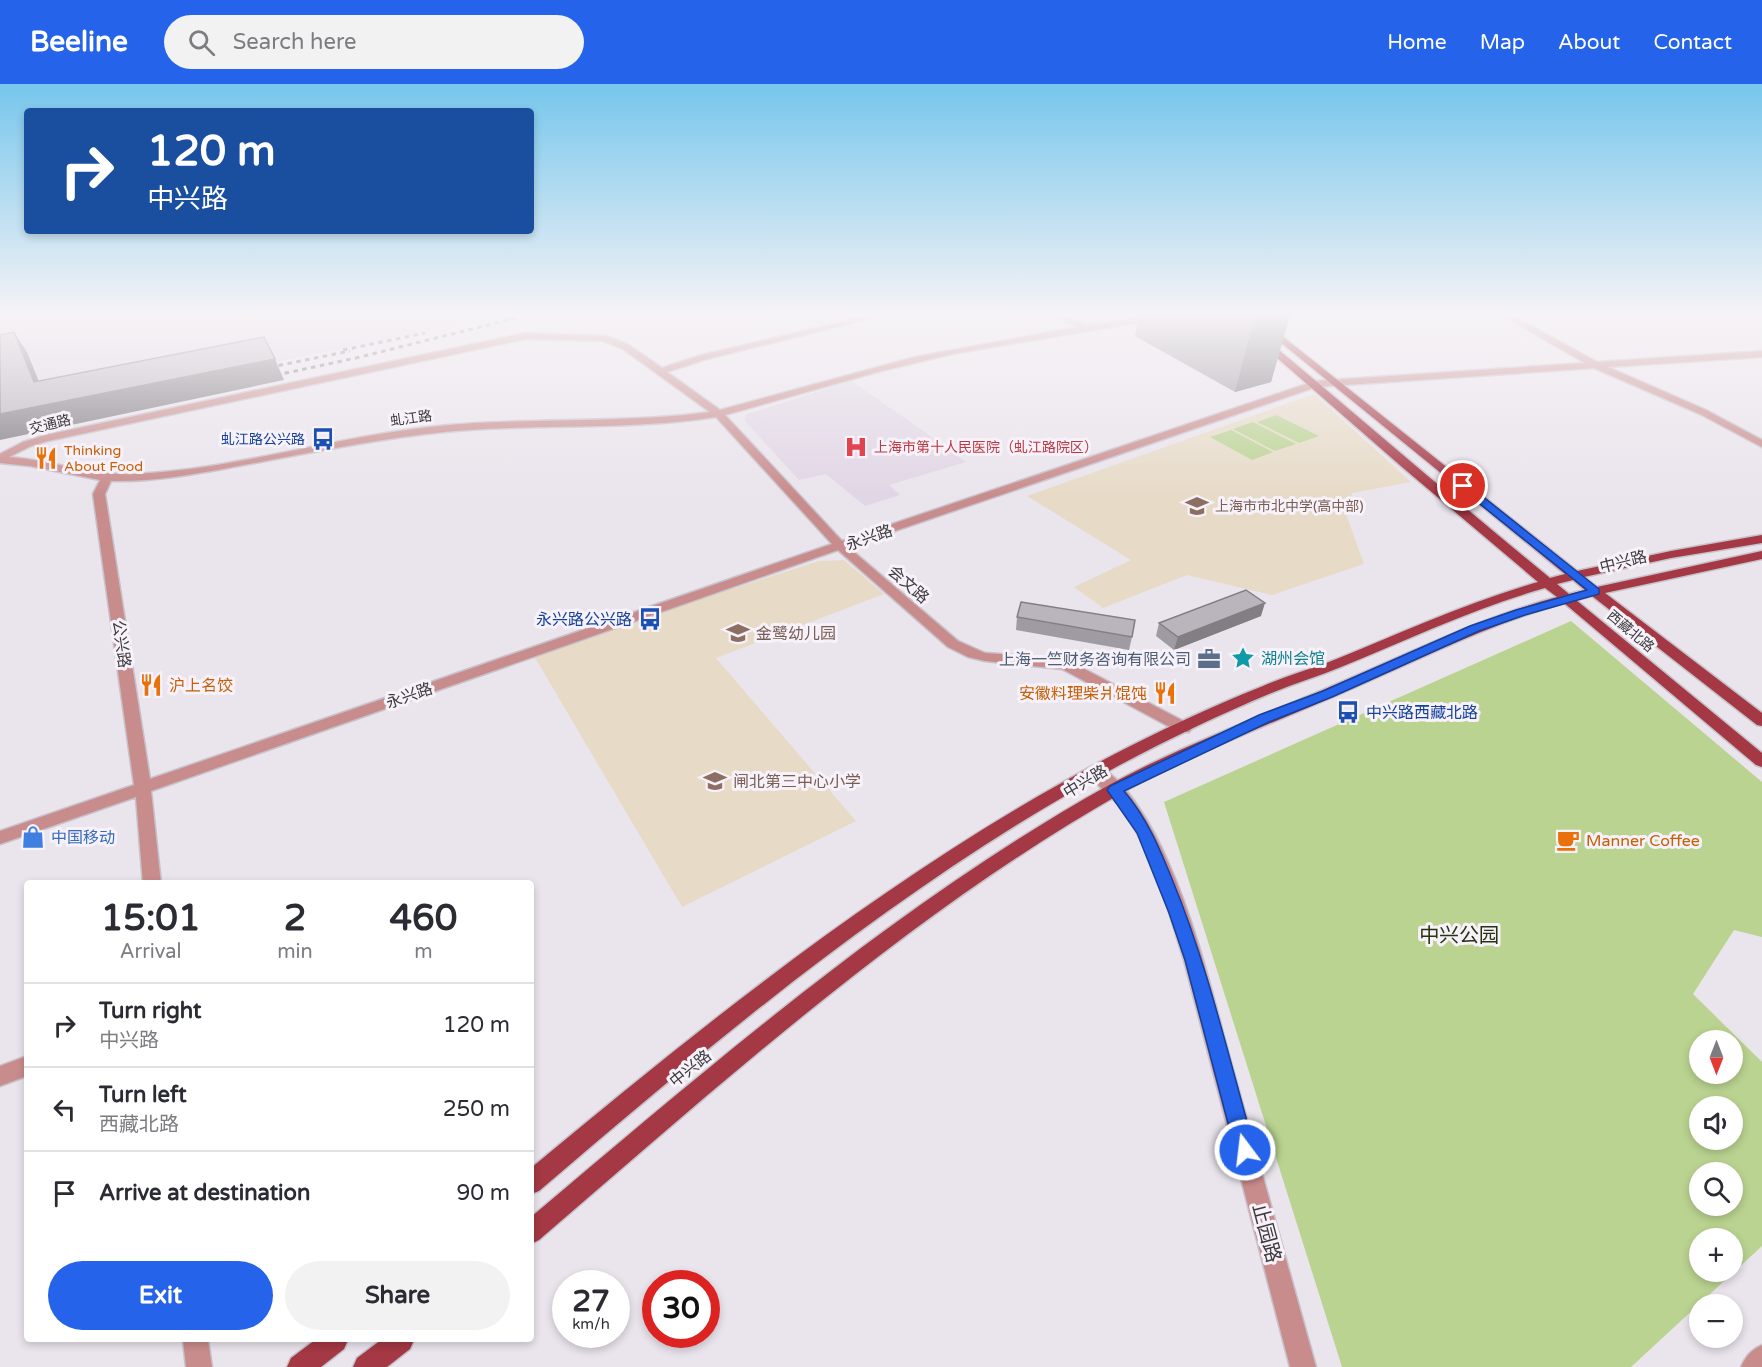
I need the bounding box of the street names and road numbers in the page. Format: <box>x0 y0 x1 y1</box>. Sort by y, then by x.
street label: 虬江路 <box>389 407 433 430</box>
street label: 交通路 <box>28 411 73 438</box>
street label: 永兴路 <box>843 521 895 555</box>
street label: 中兴路 <box>1598 546 1649 577</box>
street label: 会文路 <box>884 561 933 608</box>
street label: 西藏北路 <box>1604 607 1658 656</box>
street label: 公兴路 <box>108 619 134 669</box>
street label: 永兴路 <box>383 679 435 713</box>
street label: 中兴路 <box>1060 761 1111 803</box>
street label: 中兴路 <box>666 1046 716 1092</box>
street label: 止园路 <box>1247 1201 1285 1265</box>

